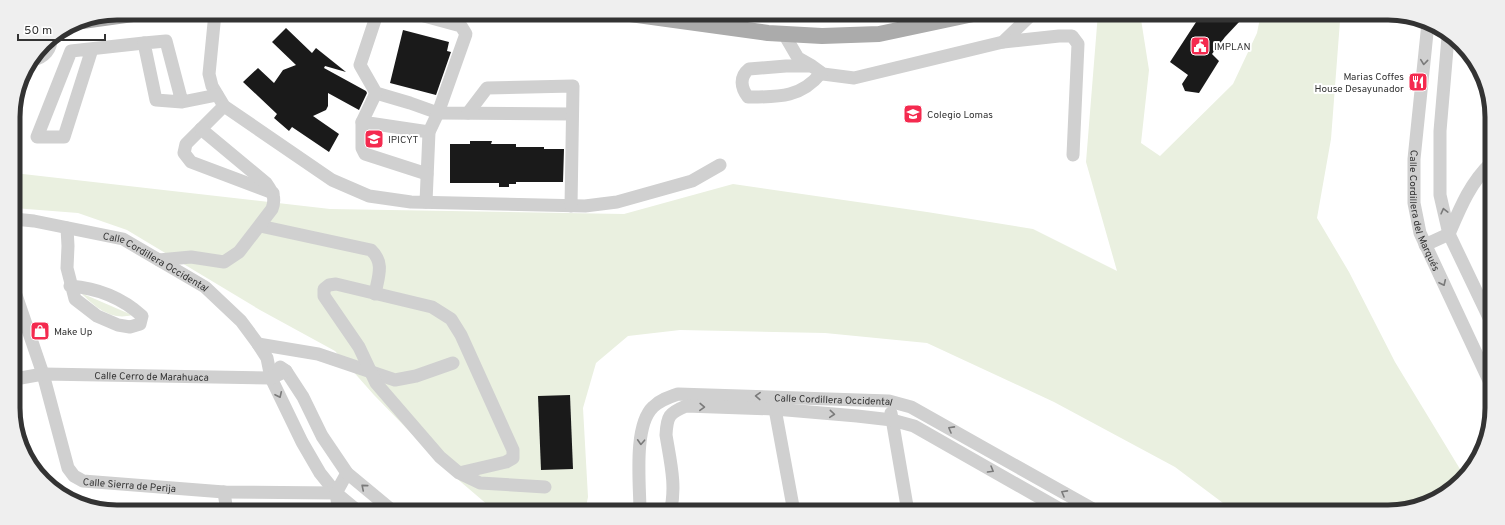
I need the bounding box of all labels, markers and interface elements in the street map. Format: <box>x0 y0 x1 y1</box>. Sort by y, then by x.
scale bar <box>18 16 105 42</box>
text: 50 m <box>24 23 52 39</box>
public building icon: IMPLAN <box>1189 35 1211 57</box>
place label: IMPLAN <box>1214 41 1251 54</box>
one-way arrow <box>1420 59 1429 65</box>
place label: Marias Coffes House Desayunador <box>1314 71 1404 96</box>
restaurant icon: Marias Coffes House Desayunador <box>1407 71 1429 93</box>
school or university icon: Colegio Lomas <box>902 103 924 125</box>
place label: Colegio Lomas <box>927 109 993 122</box>
school or university icon: IPICYT <box>363 128 385 150</box>
place label: IPICYT <box>388 134 419 147</box>
street label: Calle Cordillera del Marqués <box>1406 149 1442 274</box>
one-way arrow <box>1440 208 1448 214</box>
street label: Calle Cordillera Occidental <box>102 230 211 295</box>
one-way arrow <box>1438 279 1446 287</box>
shop icon: Make Up <box>29 320 51 342</box>
place label: Make Up <box>54 326 93 339</box>
street label: Calle Cerro de Marahuaca <box>94 370 209 385</box>
one-way arrow <box>274 390 282 398</box>
one-way arrow <box>755 392 761 401</box>
street label: Calle Cordillera Occidental <box>774 392 894 410</box>
one-way arrow <box>699 402 705 411</box>
one-way arrow <box>829 409 835 418</box>
one-way arrow <box>948 426 955 433</box>
one-way arrow <box>636 439 645 445</box>
one-way arrow <box>987 465 994 472</box>
street label: Calle Sierra de Perija <box>82 476 177 496</box>
one-way arrow <box>361 484 369 491</box>
one-way arrow <box>1061 490 1068 497</box>

